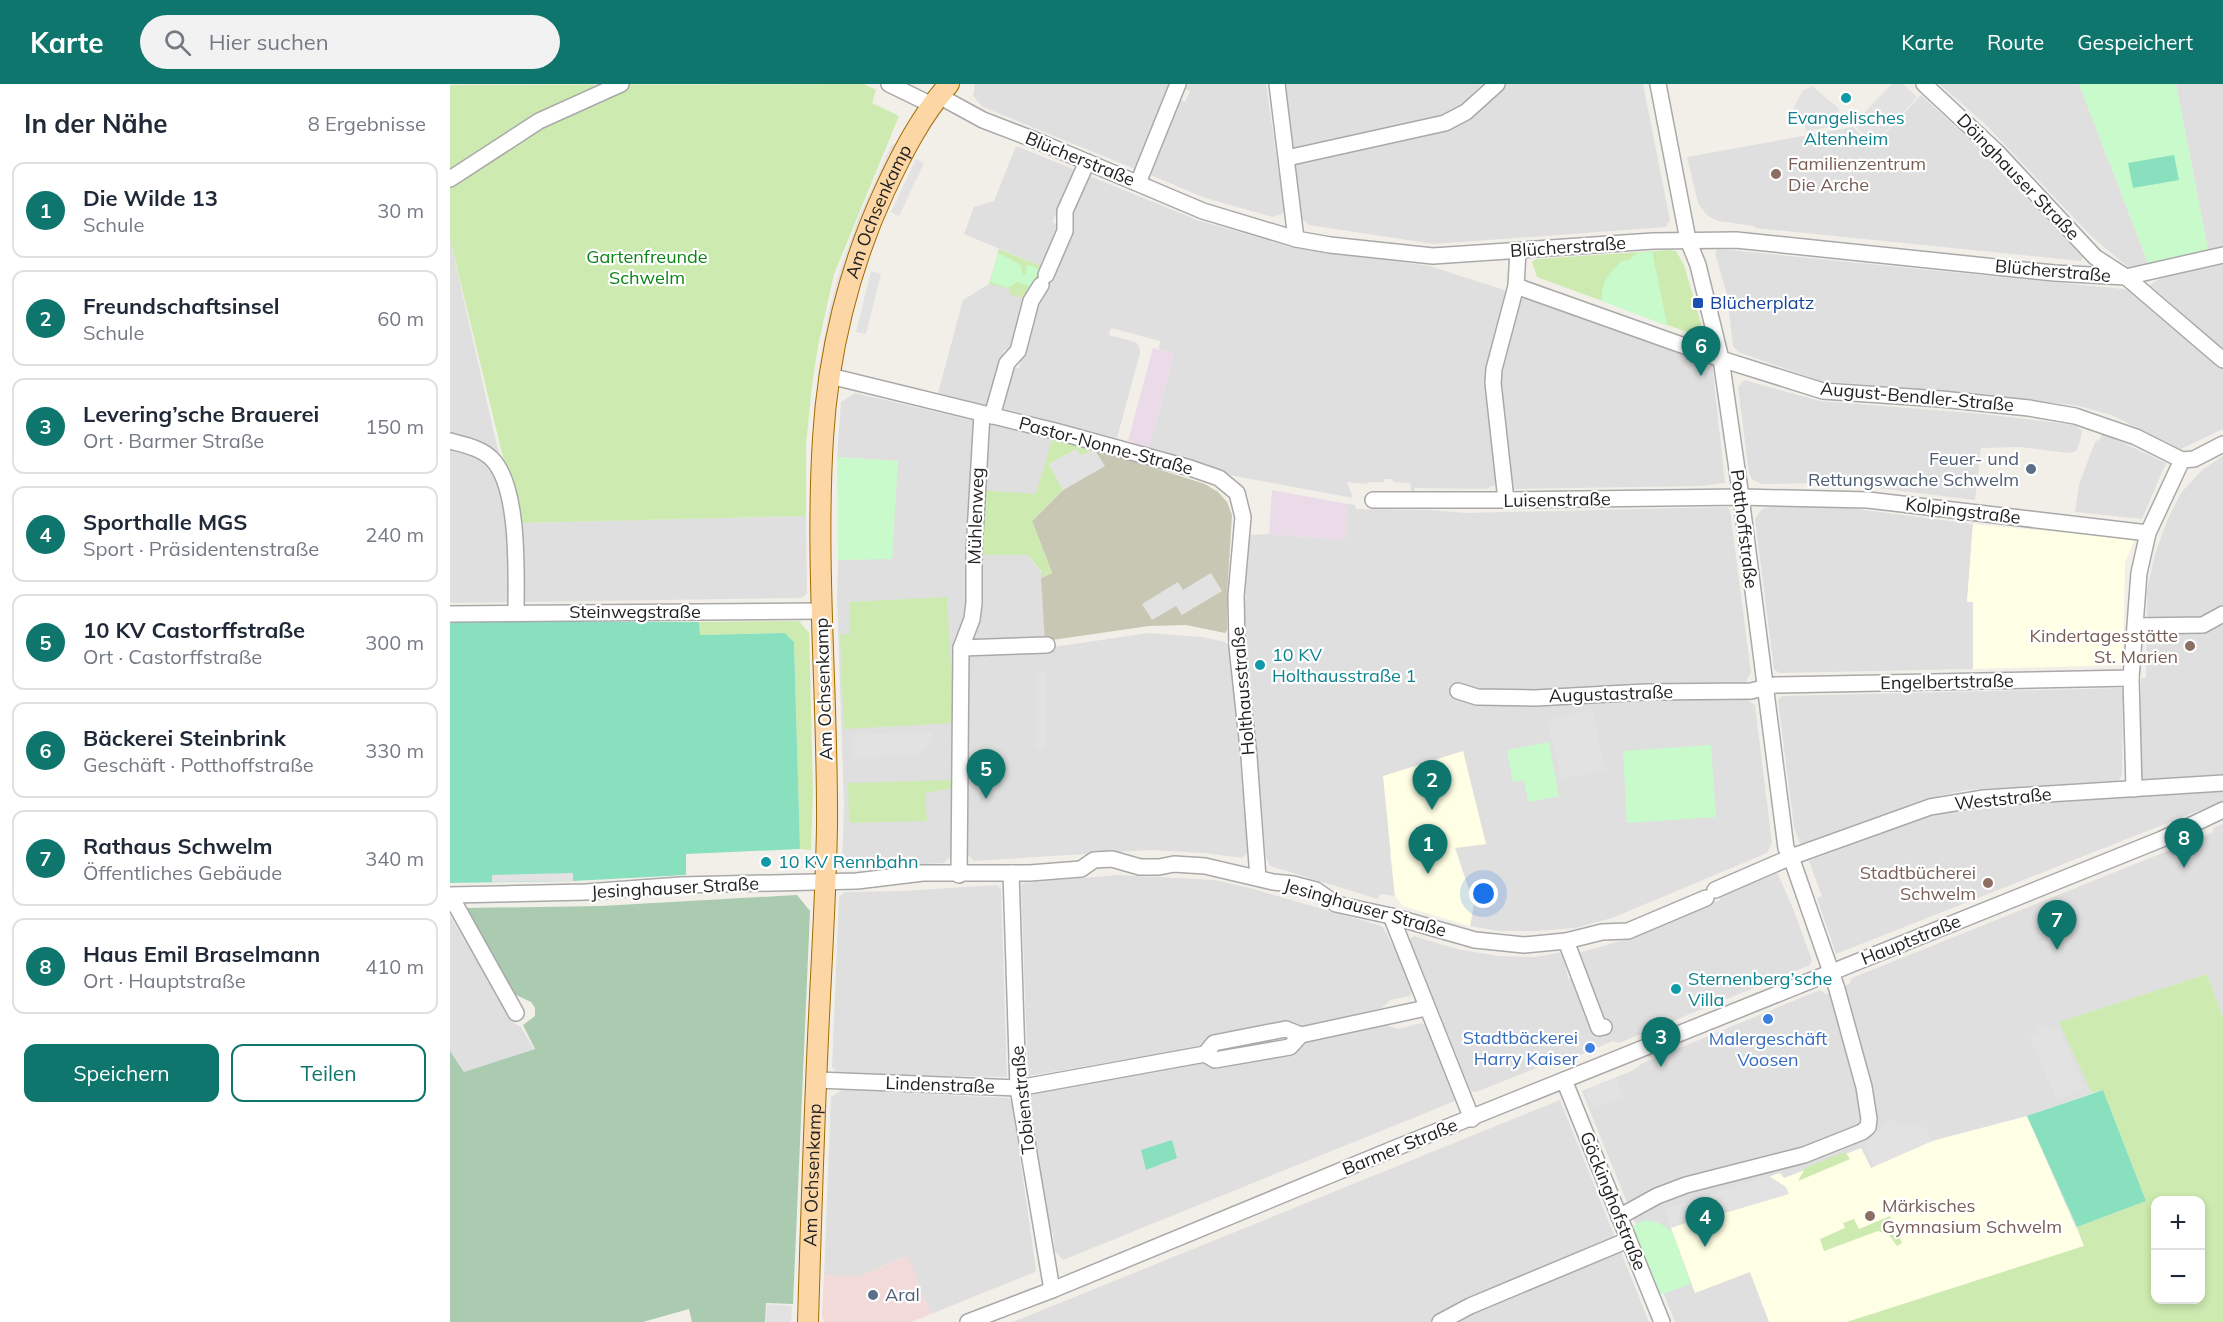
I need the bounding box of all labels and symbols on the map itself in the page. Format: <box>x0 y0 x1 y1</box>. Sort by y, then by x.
marker: Evangelisches Altenheim <box>1839 91 1853 105</box>
place label: Evangelisches Altenheim <box>1787 106 1905 150</box>
street label: Döinghauser Straße <box>1952 109 2085 245</box>
street label: Blücherstraße <box>1022 126 1138 191</box>
street label: Am Ochsenkamp <box>840 140 916 281</box>
place label: Familienzentrum Die Arche <box>1788 152 1926 196</box>
marker: Familienzentrum Die Arche <box>1769 167 1783 181</box>
street label: Blücherstraße <box>1509 231 1627 262</box>
park label: Gartenfreunde Schwelm <box>586 245 708 289</box>
street label: Blücherstraße <box>1994 254 2112 287</box>
place label: Blücherplatz <box>1710 291 1814 314</box>
marker: Blücherplatz <box>1691 296 1705 310</box>
pin: 6 <box>1682 326 1720 376</box>
street label: August-Bendler-Straße <box>1819 377 2015 416</box>
street label: Pastor-Nonne-Straße <box>1017 411 1196 480</box>
place label: Feuer- und Rettungswache Schwelm <box>1808 447 2019 491</box>
marker: Feuer- und Rettungswache Schwelm <box>2024 462 2038 476</box>
street label: Mühlenweg <box>962 467 989 565</box>
street label: Potthoffstraße <box>1726 468 1763 590</box>
street label: Luisenstraße <box>1503 487 1611 512</box>
street label: Kolpingstraße <box>1904 492 2022 529</box>
street label: Steinwegstraße <box>569 600 701 623</box>
street label: Am Ochsenkamp <box>810 617 837 761</box>
place label: Kindertagesstätte St. Marien <box>2029 624 2178 668</box>
street label: Holthausstraße <box>1225 626 1260 756</box>
marker: Kindertagesstätte St. Marien <box>2183 639 2197 653</box>
place label: 10 KV Holthausstraße 1 <box>1272 643 1416 687</box>
marker: 10 KV Holthausstraße 1 <box>1253 658 1267 672</box>
street label: Engelbertstraße <box>1880 669 2014 694</box>
street label: Augustastraße <box>1548 680 1674 707</box>
pin: 5 <box>966 750 1006 799</box>
pin: 2 <box>1412 760 1452 810</box>
street label: Weststraße <box>1953 782 2053 815</box>
pin: 8 <box>2164 818 2204 868</box>
pin: 1 <box>1408 824 1448 874</box>
place label: 10 KV Rennbahn <box>778 850 919 873</box>
marker: 10 KV Rennbahn <box>759 855 773 869</box>
place label: Stadtbücherei Schwelm <box>1860 861 1976 905</box>
street label: Jesinghauser Straße <box>591 872 759 903</box>
street label: Jesinghauser Straße <box>1281 873 1449 942</box>
marker: Stadtbücherei Schwelm <box>1981 876 1995 890</box>
your location <box>1469 879 1498 908</box>
pin: 7 <box>2038 900 2076 950</box>
street label: Hauptstraße <box>1858 909 1964 970</box>
place label: Sternenberg’sche Villa <box>1688 967 1832 1011</box>
marker: Sternenberg’sche Villa <box>1669 982 1683 996</box>
marker: Malergeschäft Voosen <box>1761 1012 1775 1026</box>
pin: 3 <box>1642 1018 1680 1067</box>
place label: Stadtbäckerei Harry Kaiser <box>1463 1026 1578 1070</box>
place label: Malergeschäft Voosen <box>1709 1027 1827 1071</box>
marker: Stadtbäckerei Harry Kaiser <box>1583 1041 1597 1055</box>
street label: Tobienstraße <box>1005 1045 1040 1155</box>
street label: Lindenstraße <box>885 1071 995 1098</box>
street label: Am Ochsenkamp <box>798 1103 826 1247</box>
street label: Barmer Straße <box>1339 1113 1461 1180</box>
street label: Göckinghofstraße <box>1575 1128 1652 1274</box>
place label: Märkisches Gymnasium Schwelm <box>1882 1194 2062 1238</box>
pin: 4 <box>1686 1198 1724 1247</box>
marker: Märkisches Gymnasium Schwelm <box>1863 1209 1877 1223</box>
place label: Aral <box>885 1283 920 1306</box>
marker: Aral <box>866 1288 880 1302</box>

